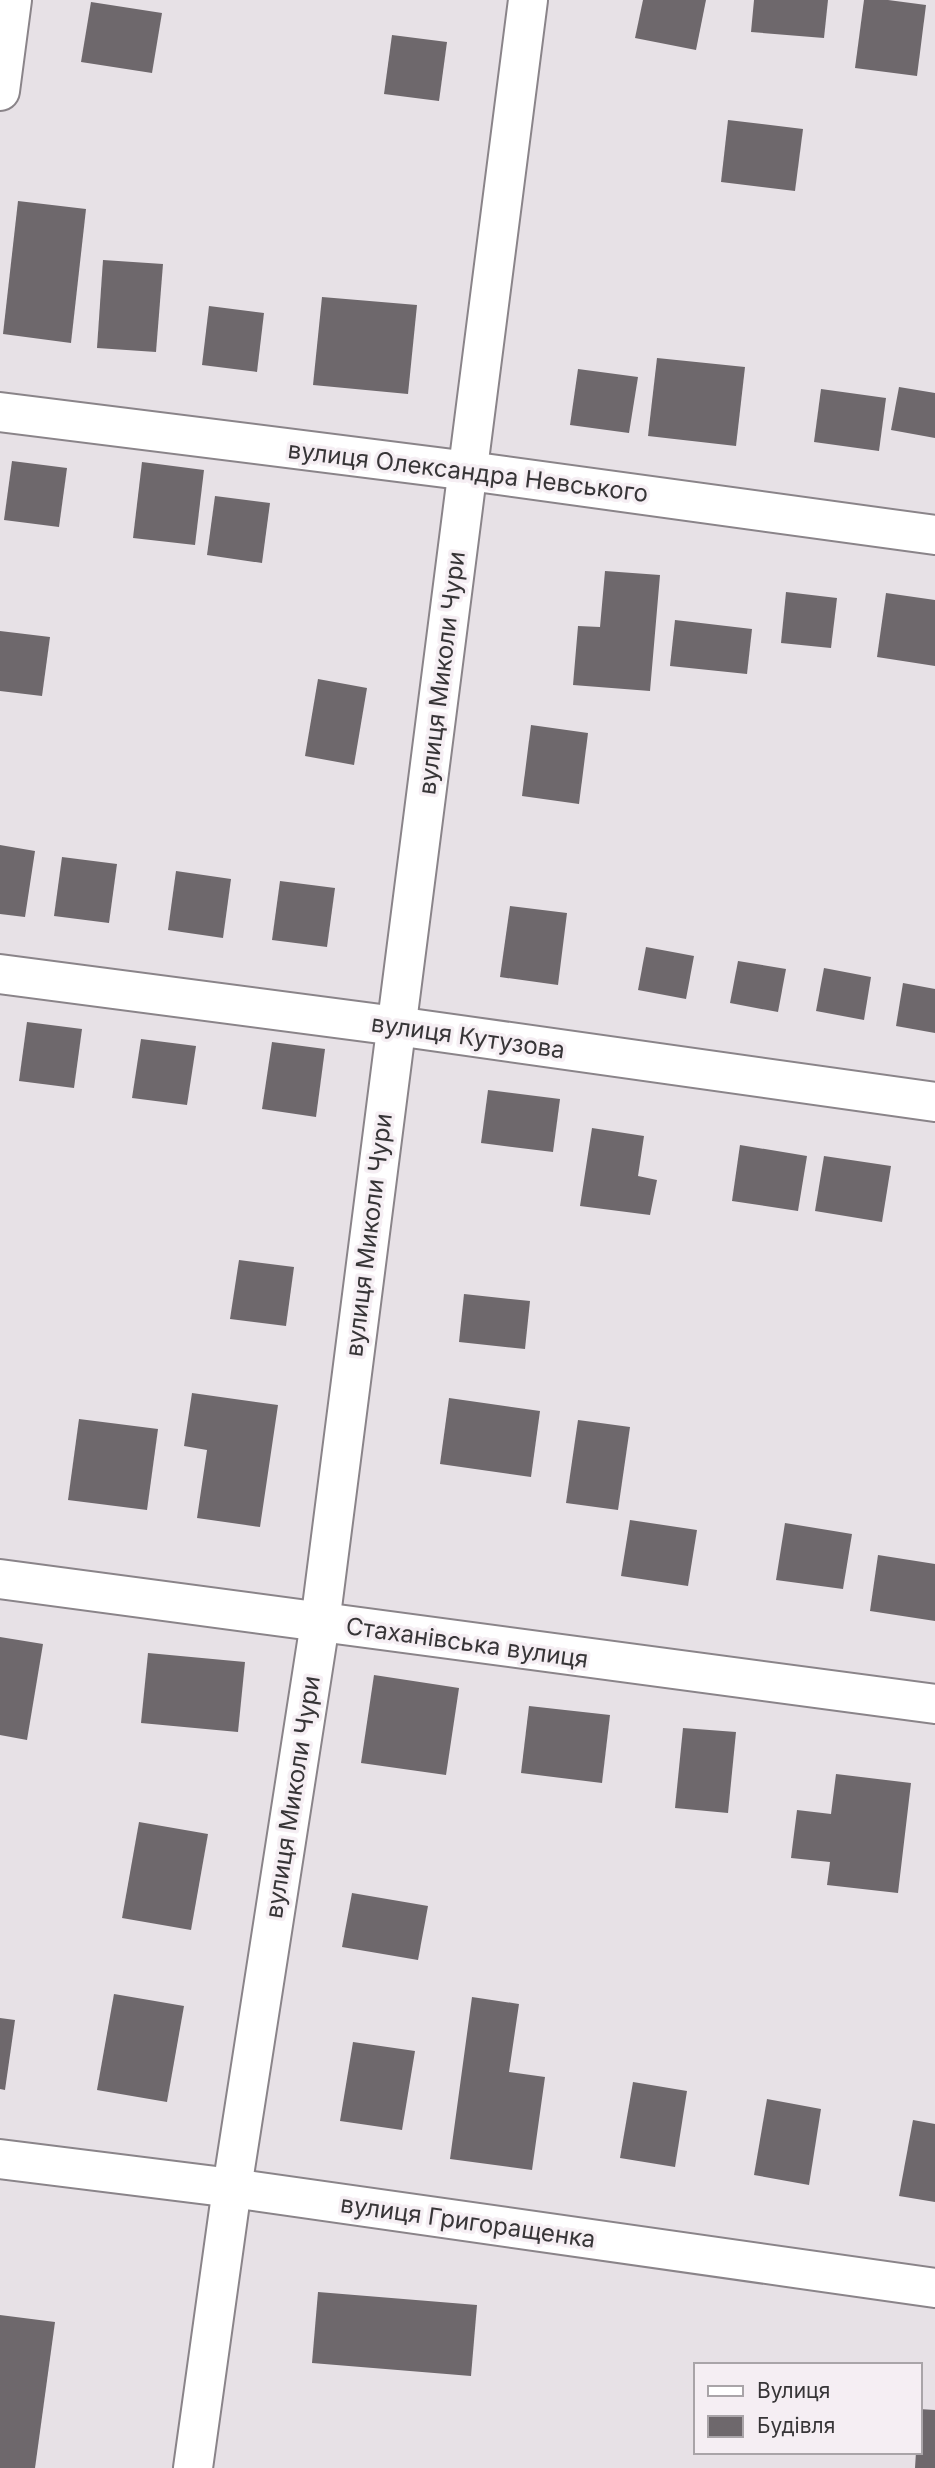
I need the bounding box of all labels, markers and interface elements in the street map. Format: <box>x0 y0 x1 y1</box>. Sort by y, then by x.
street label: вулиця Олександра Невського <box>286 435 650 508</box>
street label: вулиця Миколи Чури <box>412 550 471 796</box>
street label: вулиця Кутузова <box>369 1009 567 1064</box>
street label: вулиця Миколи Чури <box>339 1112 398 1358</box>
street label: Стаханівська вулиця <box>344 1611 590 1674</box>
street label: вулиця Миколи Чури <box>259 1674 326 1920</box>
street label: вулиця Григоращенка <box>339 2189 597 2254</box>
legend <box>694 2363 921 2454</box>
text: Вулиця <box>757 2378 830 2403</box>
text: Будівля <box>757 2413 835 2438</box>

